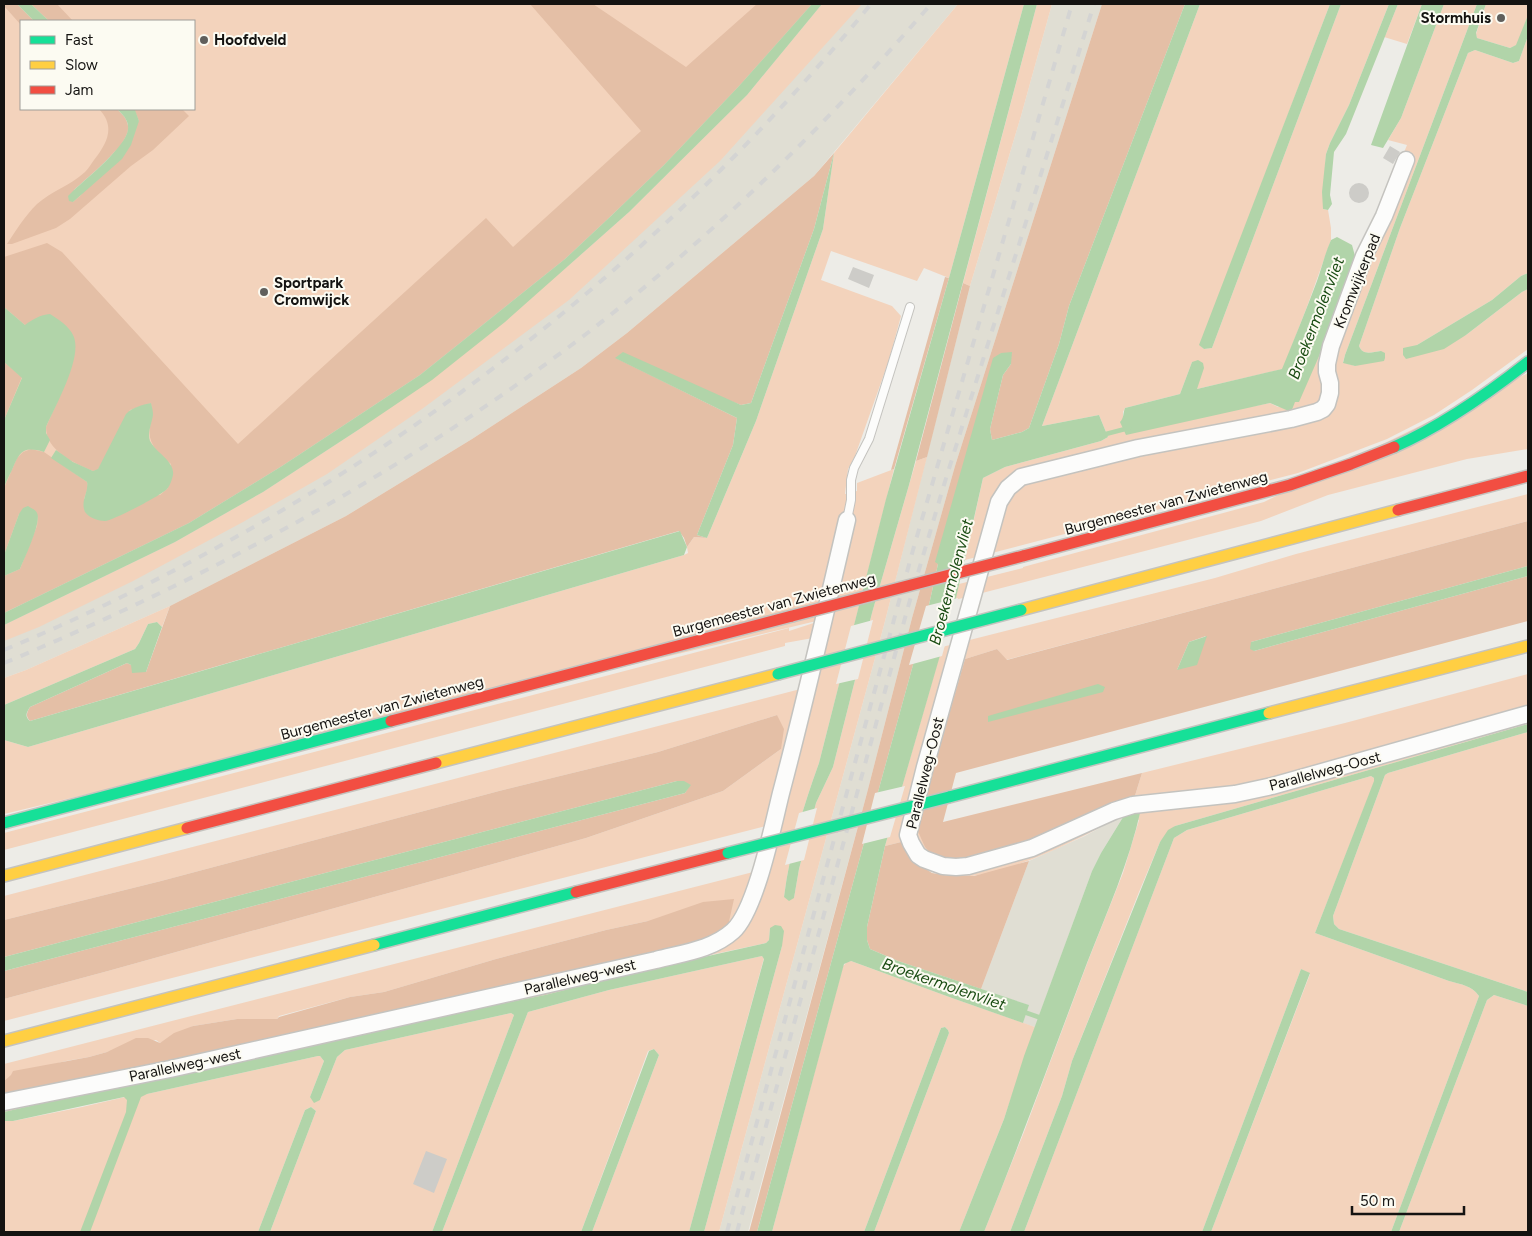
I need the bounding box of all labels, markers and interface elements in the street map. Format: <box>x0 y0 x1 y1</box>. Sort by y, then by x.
place label: Stormhuis <box>1421 9 1491 27</box>
marker: Stormhuis <box>1495 12 1507 24</box>
legend <box>20 20 195 110</box>
text: Fast <box>65 31 94 49</box>
place label: Hoofdveld <box>214 31 286 49</box>
marker: Hoofdveld <box>198 34 210 46</box>
text: Slow <box>65 56 98 74</box>
text: Jam <box>65 81 93 99</box>
street label: Kromwijkerpad <box>1330 231 1384 331</box>
water label: Broekermolenvliet <box>1284 253 1348 382</box>
place label: Sportpark Cromwijck <box>274 274 349 309</box>
marker: Sportpark Cromwijck <box>258 286 270 298</box>
street label: Burgemeester van Zwietenweg <box>1063 467 1269 539</box>
water label: Broekermolenvliet <box>925 516 977 647</box>
street label: Burgemeester van Zwietenweg <box>671 569 877 641</box>
street label: Burgemeester van Zwietenweg <box>279 672 485 744</box>
street label: Parallelweg-Oost <box>902 715 948 831</box>
street label: Parallelweg-Oost <box>1267 747 1383 795</box>
water label: Broekermolenvliet <box>880 954 1009 1014</box>
street label: Parallelweg-west <box>522 955 638 999</box>
street label: Parallelweg-west <box>127 1044 243 1086</box>
scale bar <box>1352 1184 1464 1216</box>
text: 50 m <box>1360 1192 1395 1210</box>

